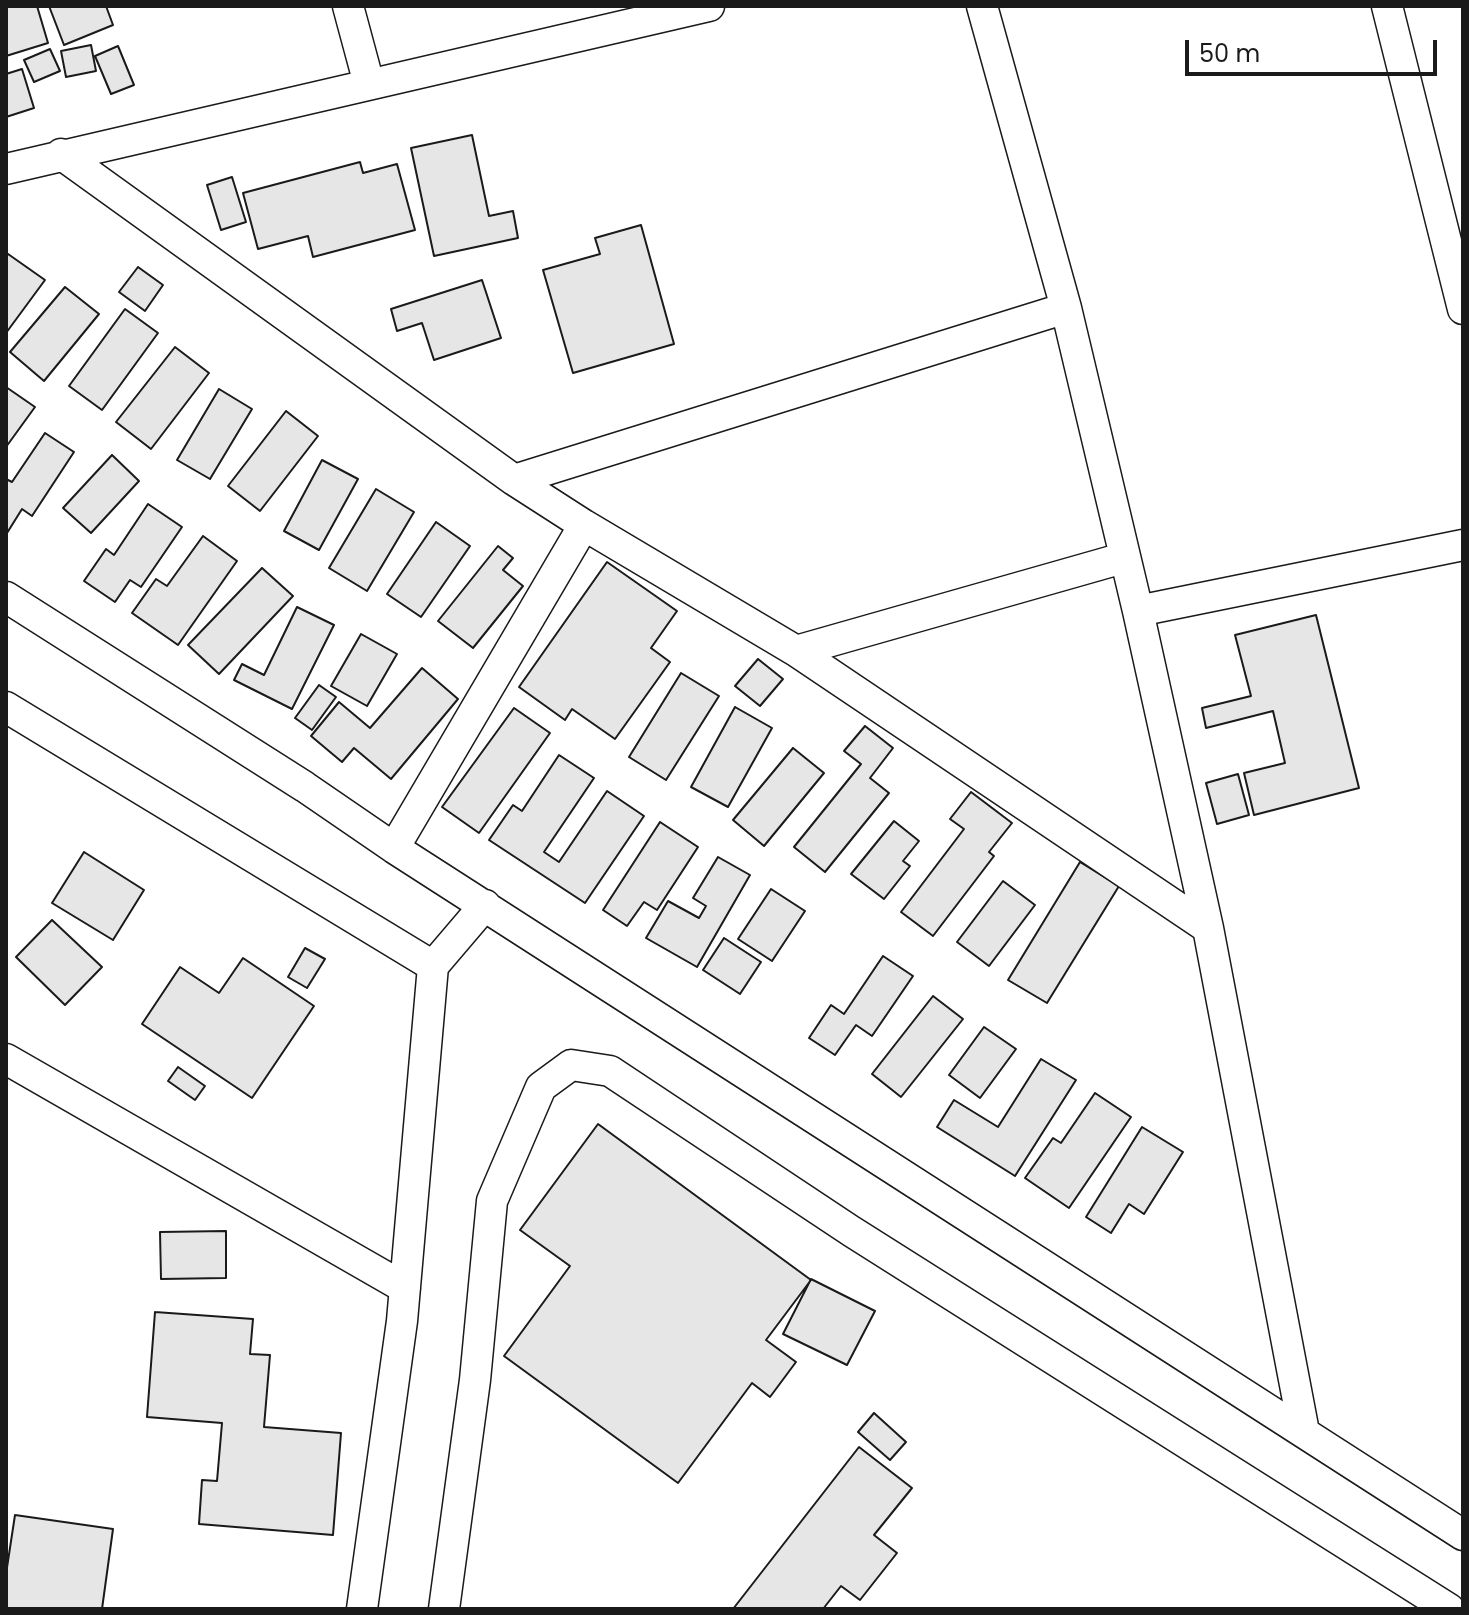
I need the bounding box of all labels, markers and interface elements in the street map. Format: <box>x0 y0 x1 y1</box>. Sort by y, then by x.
scale bar <box>1189 24 1441 74</box>
text: 50 m <box>1199 37 1260 70</box>

